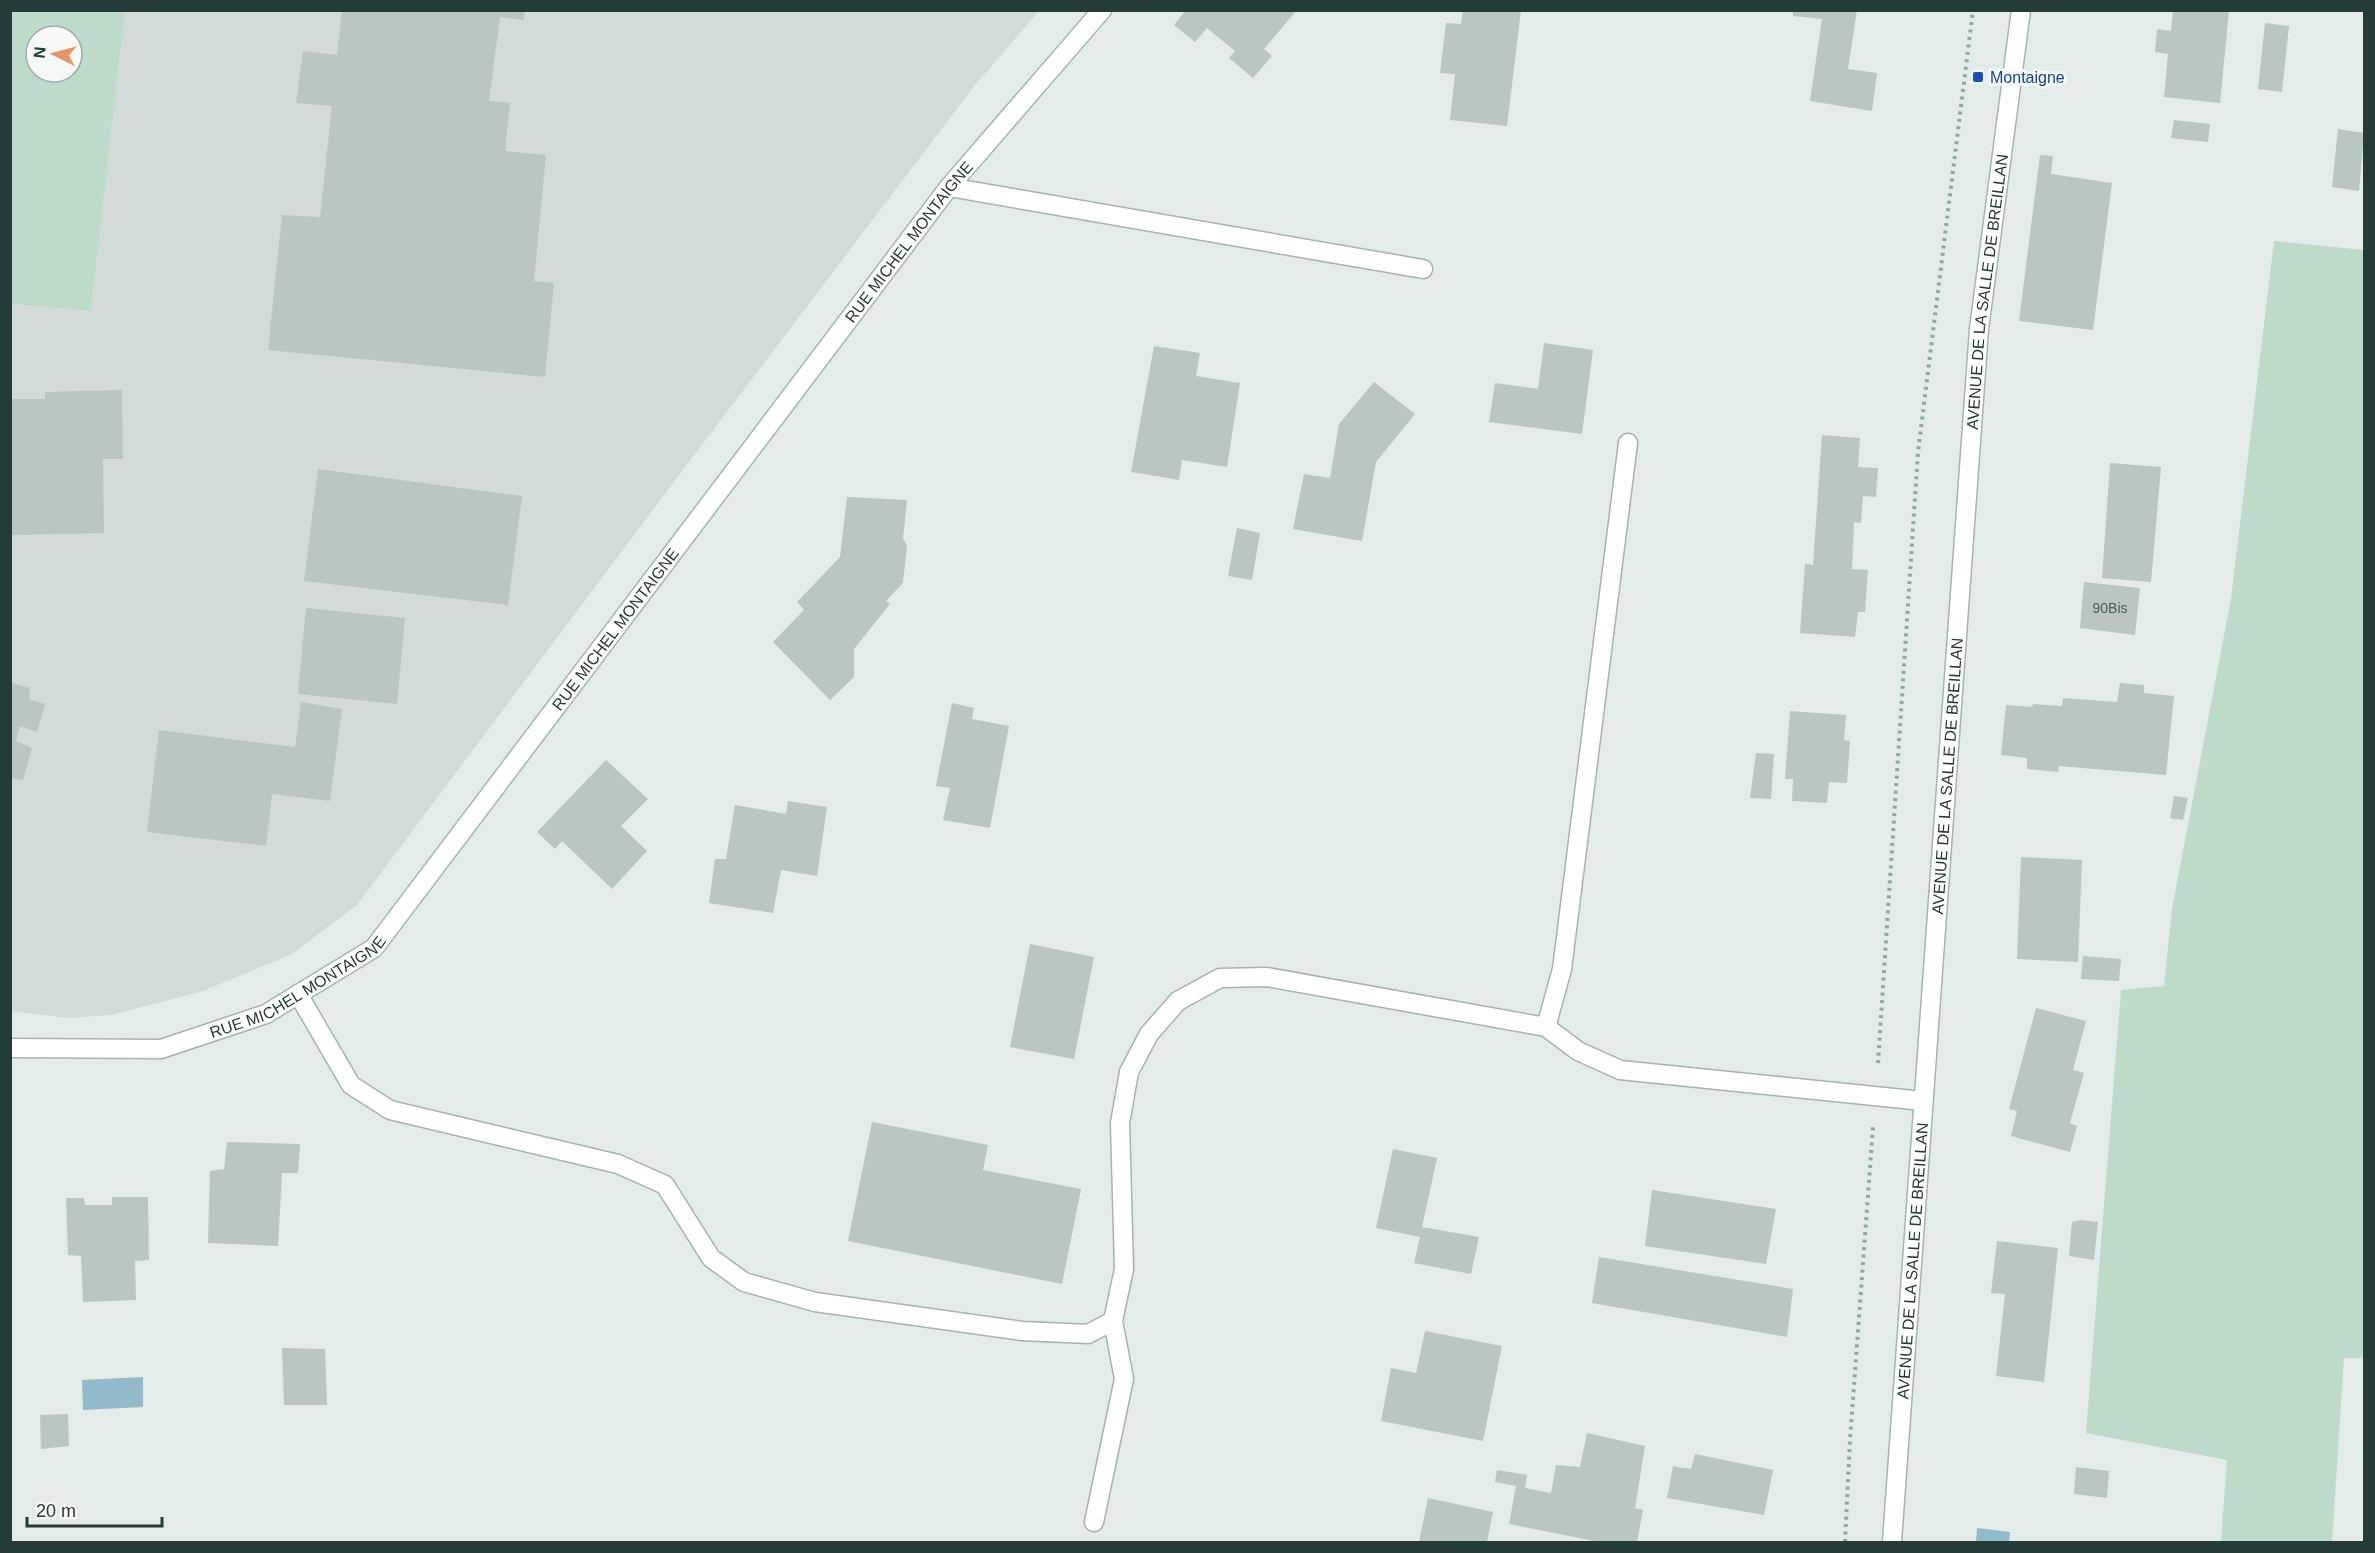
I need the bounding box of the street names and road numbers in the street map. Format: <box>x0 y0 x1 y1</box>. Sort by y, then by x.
street label: AVENUE DE LA SALLE DE BREILLAN <box>1964 153 2011 430</box>
street label: RUE MICHEL MONTAIGNE <box>842 158 976 326</box>
street label: RUE MICHEL MONTAIGNE <box>549 545 682 714</box>
street label: AVENUE DE LA SALLE DE BREILLAN <box>1929 637 1966 915</box>
street label: RUE MICHEL MONTAIGNE <box>208 933 389 1041</box>
street label: AVENUE DE LA SALLE DE BREILLAN <box>1894 1122 1931 1400</box>

